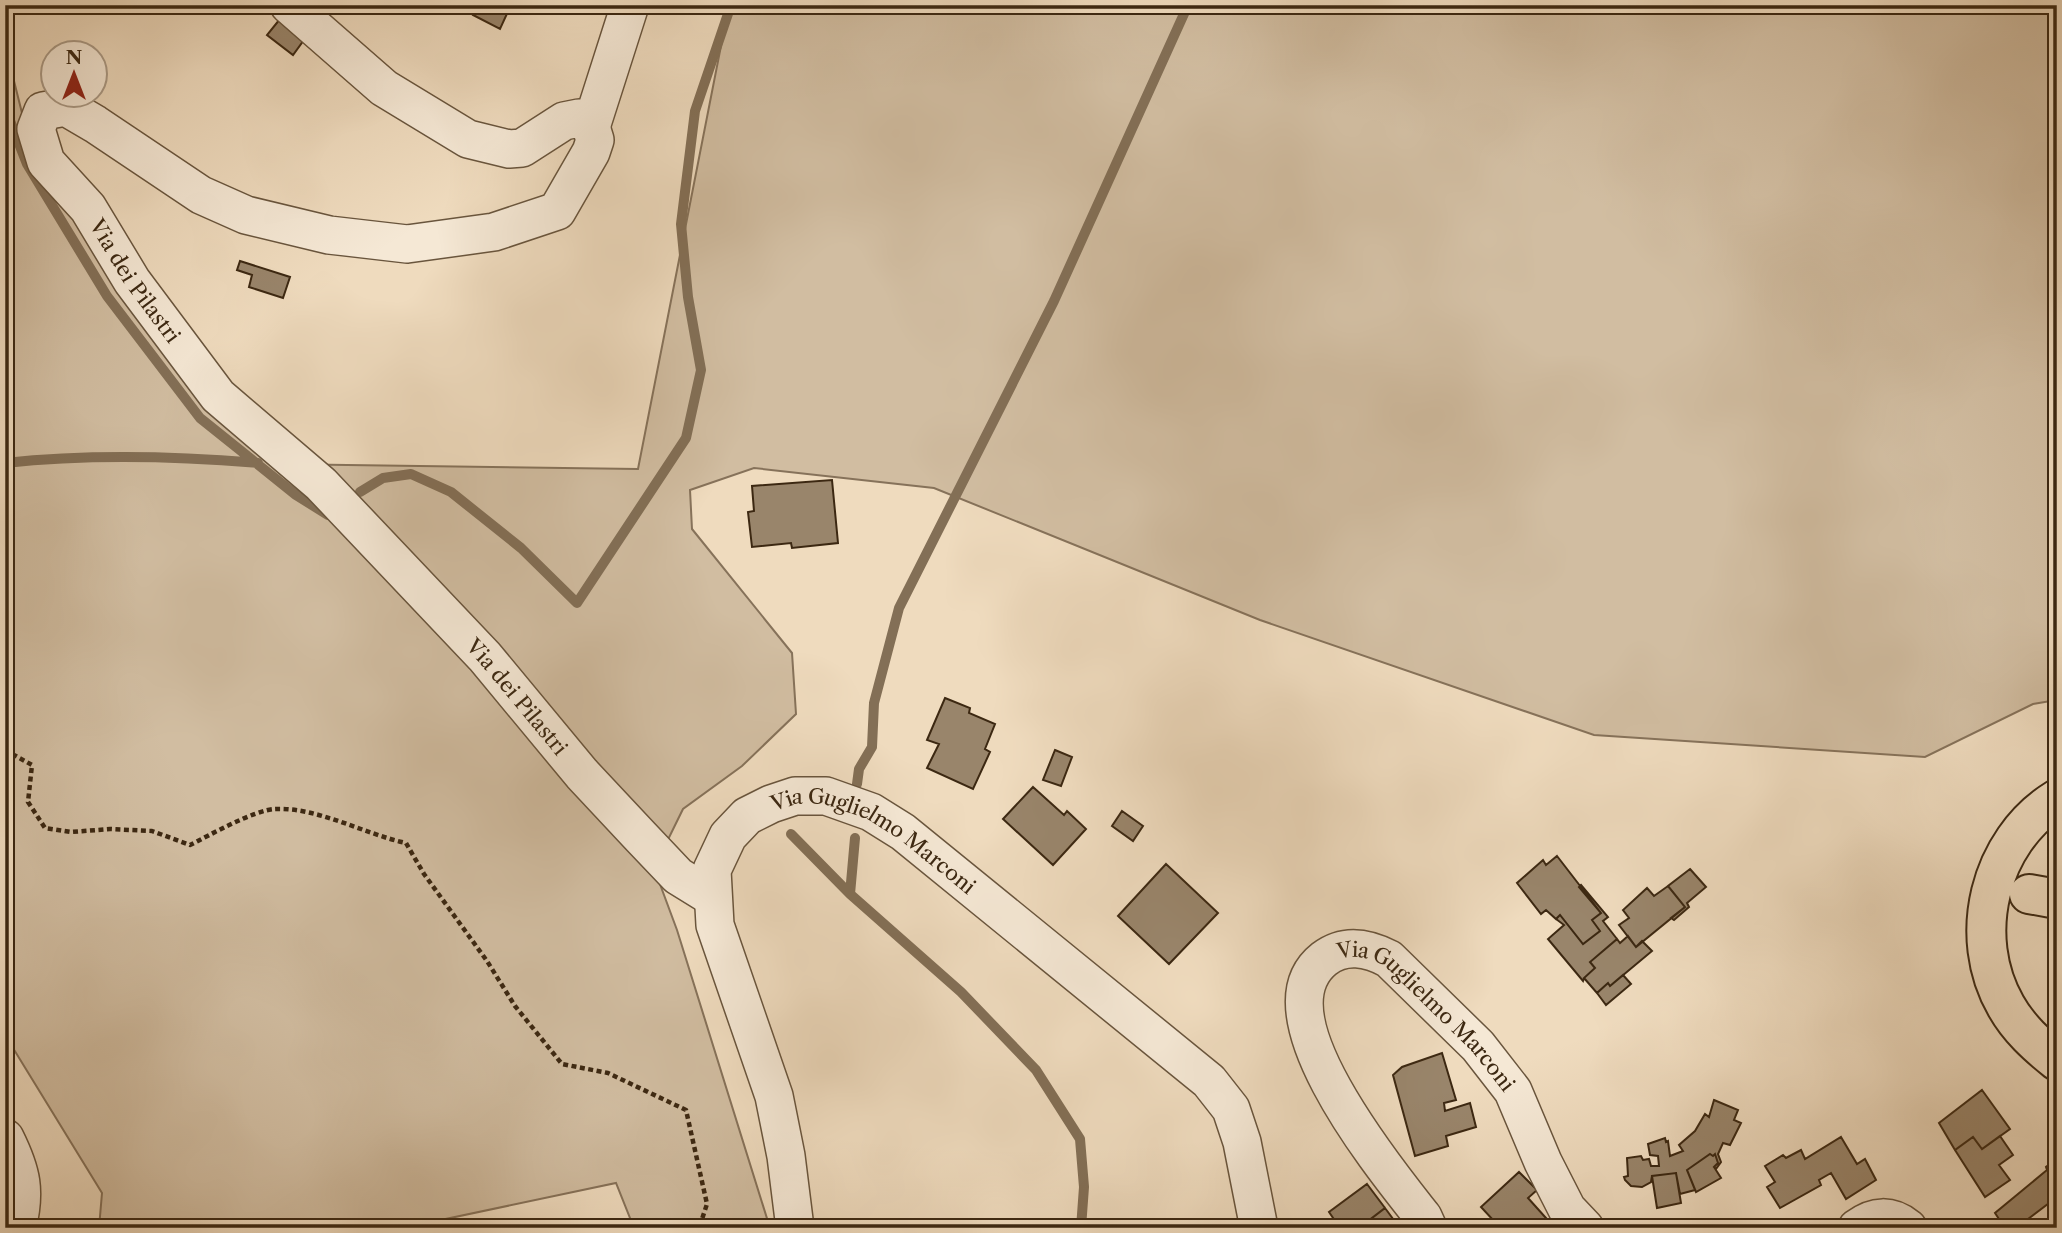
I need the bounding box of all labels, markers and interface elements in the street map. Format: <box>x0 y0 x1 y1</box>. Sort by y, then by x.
north arrow <box>38 38 108 108</box>
text: N <box>66 46 82 69</box>
street label: Via dei Pilastri <box>84 213 186 347</box>
street label: Via dei Pilastri <box>461 633 573 760</box>
street label: Via Guglielmo Marconi <box>766 784 981 899</box>
street label: Via Guglielmo Marconi <box>1334 936 1521 1096</box>

